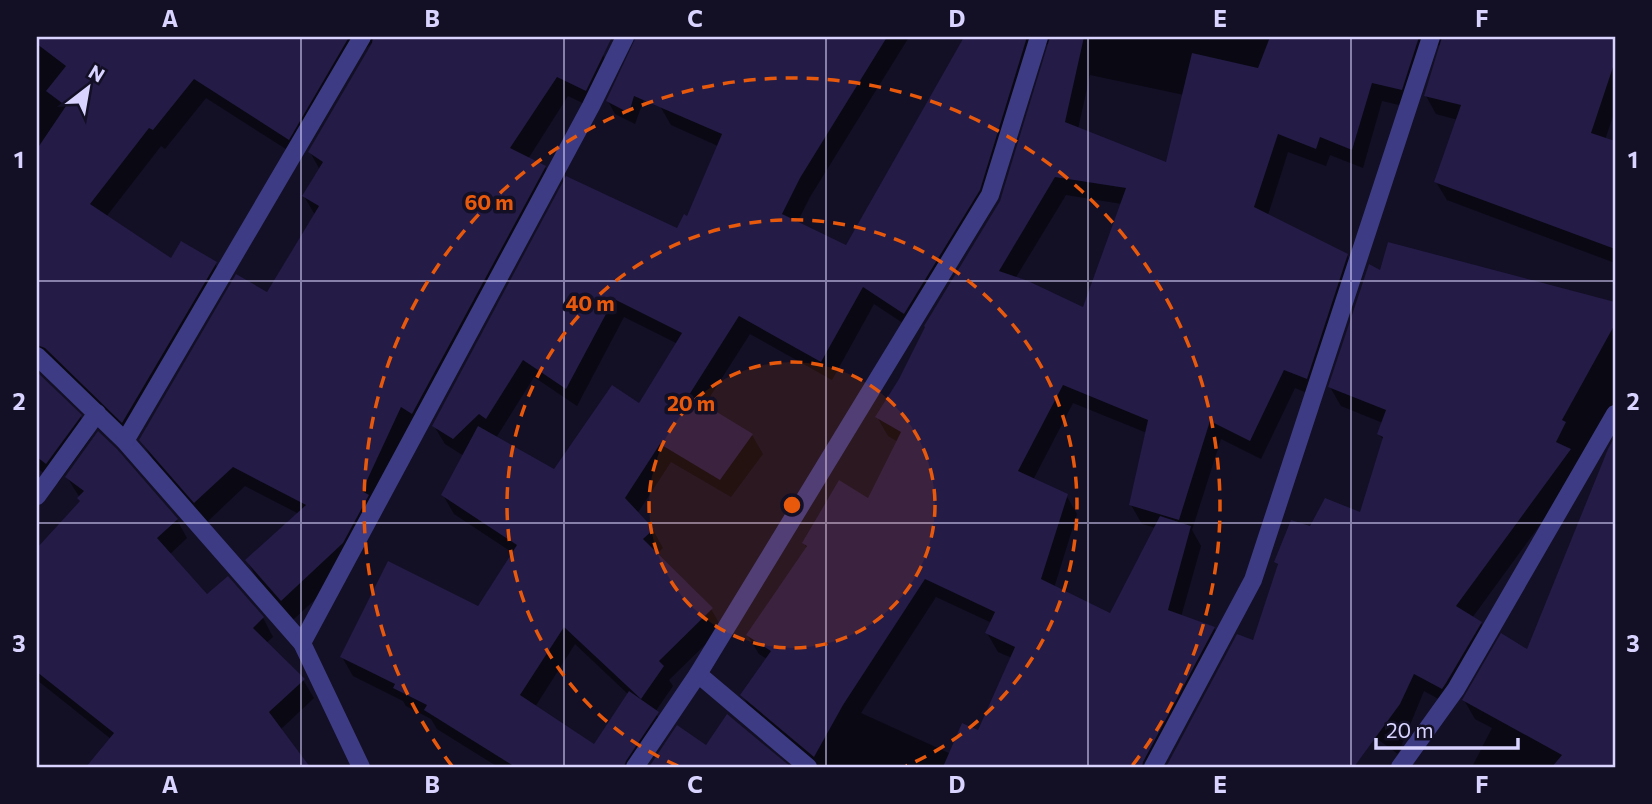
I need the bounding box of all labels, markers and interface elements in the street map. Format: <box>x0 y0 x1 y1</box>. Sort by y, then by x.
text: A <box>162 4 179 32</box>
text: B <box>424 4 440 32</box>
text: C <box>687 4 703 32</box>
text: D <box>949 4 966 32</box>
text: E <box>1213 4 1227 32</box>
text: F <box>1475 4 1489 32</box>
north arrow <box>52 52 122 122</box>
text: N <box>85 59 109 87</box>
text: 1 <box>14 145 24 173</box>
text: 1 <box>1628 145 1638 173</box>
text: 60 m <box>464 189 514 214</box>
text: 40 m <box>565 290 615 315</box>
text: 2 <box>12 387 26 415</box>
text: 2 <box>1626 387 1640 415</box>
text: 20 m <box>667 390 715 415</box>
centre of rings <box>780 493 804 517</box>
text: 3 <box>12 629 26 657</box>
text: 3 <box>1626 629 1640 657</box>
scale bar <box>1376 706 1517 750</box>
text: 20 m <box>1386 717 1434 742</box>
text: A <box>162 770 179 798</box>
text: B <box>424 770 440 798</box>
text: C <box>687 770 703 798</box>
text: D <box>949 770 966 798</box>
text: E <box>1213 770 1227 798</box>
text: F <box>1475 770 1489 798</box>

